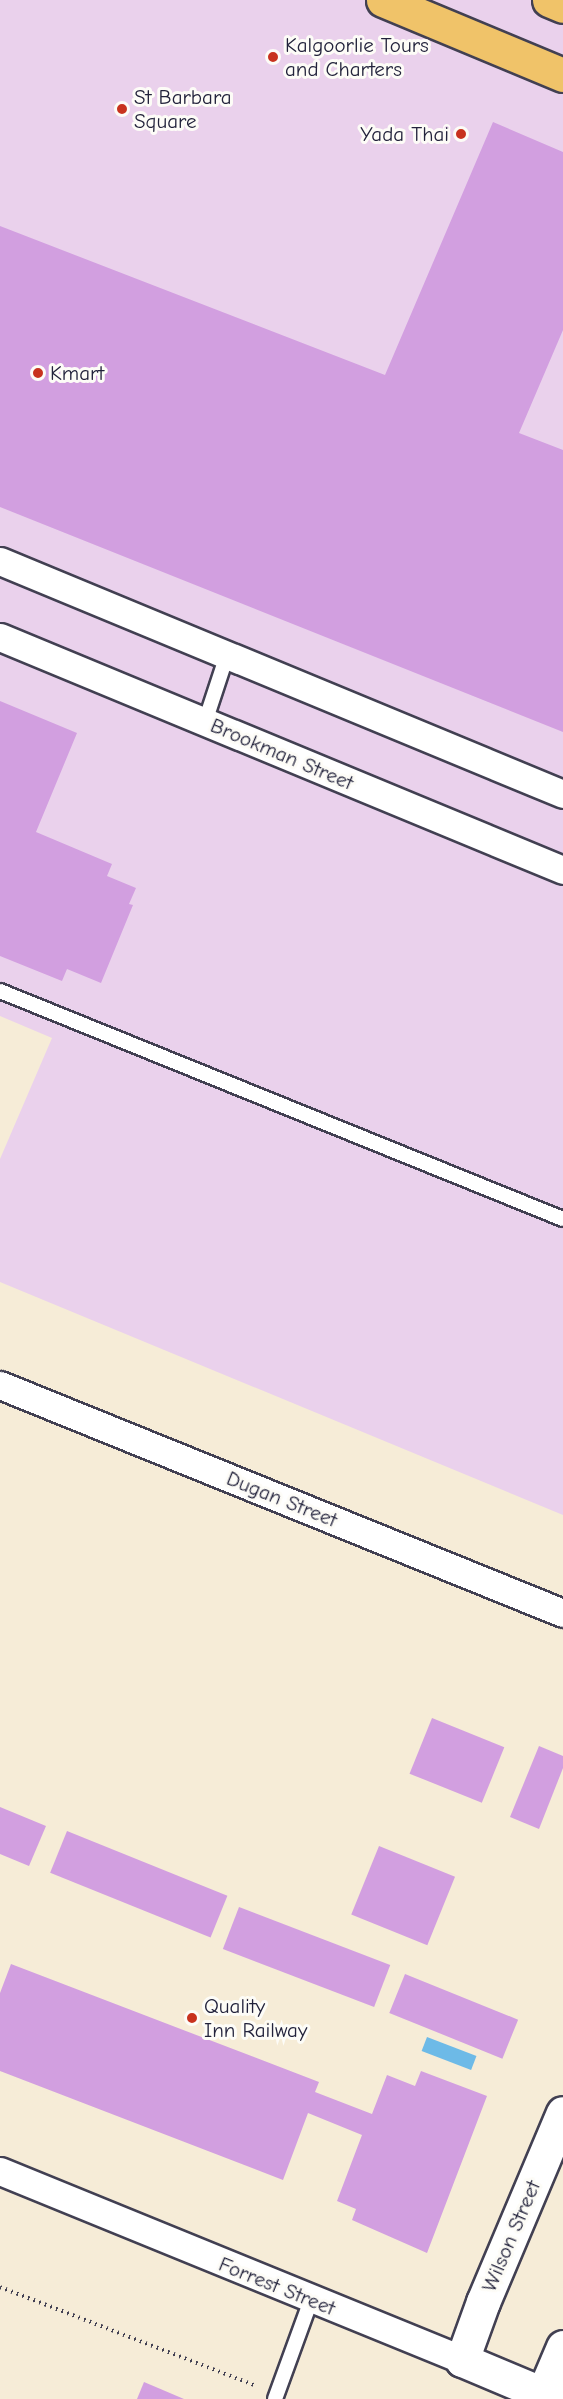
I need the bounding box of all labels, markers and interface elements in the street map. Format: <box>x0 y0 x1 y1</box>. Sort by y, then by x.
place label: Kalgoorlie Tours and Charters <box>285 32 429 82</box>
marker: Kalgoorlie Tours and Charters <box>266 50 280 64</box>
place label: St Barbara Square <box>134 84 232 134</box>
marker: St Barbara Square <box>115 102 129 116</box>
place label: Yada Thai <box>360 121 449 147</box>
marker: Yada Thai <box>454 127 468 141</box>
place label: Kmart <box>50 360 104 386</box>
marker: Kmart <box>31 366 45 380</box>
street label: Brookman Street <box>207 713 357 795</box>
street label: Dugan Street <box>223 1465 341 1533</box>
place label: Quality Inn Railway <box>204 1993 307 2043</box>
marker: Quality Inn Railway <box>185 2011 199 2025</box>
street label: Wilson Street <box>476 2177 546 2295</box>
street label: Forrest Street <box>215 2251 339 2321</box>

